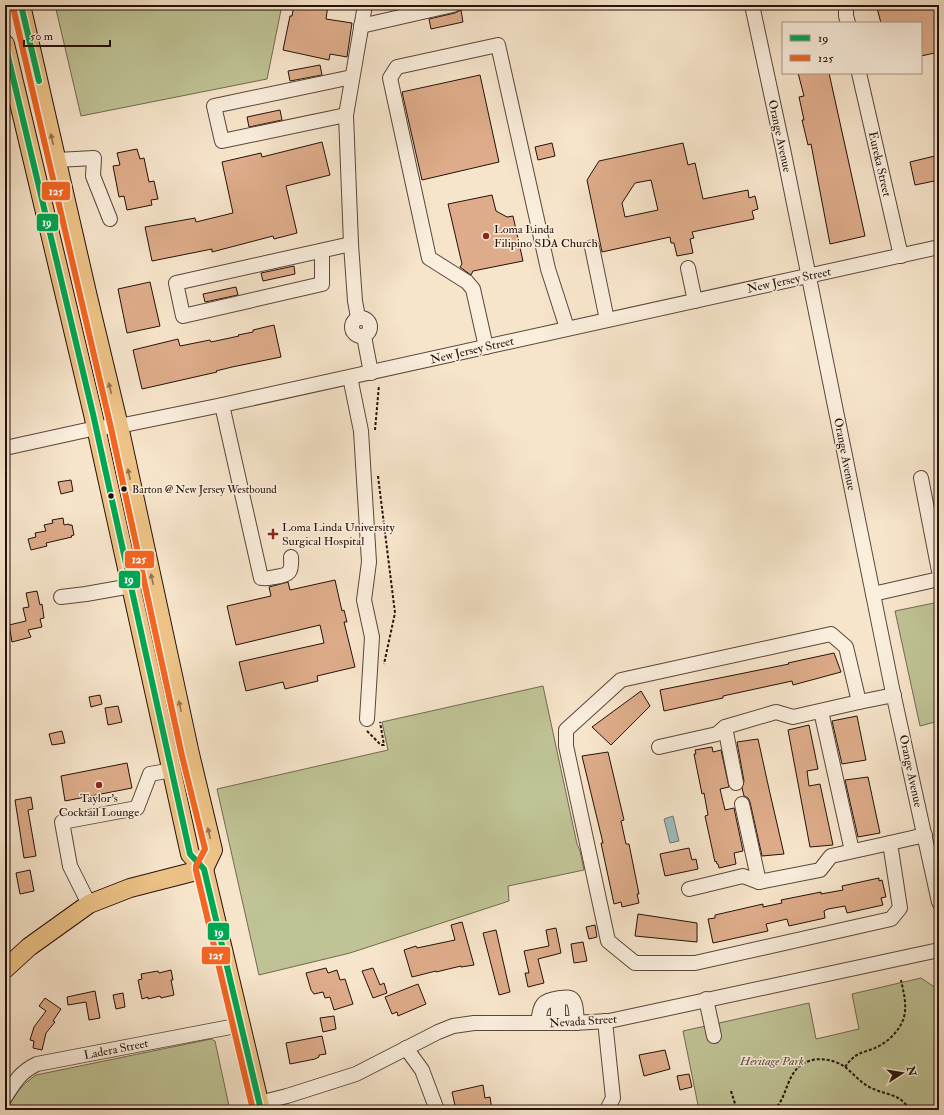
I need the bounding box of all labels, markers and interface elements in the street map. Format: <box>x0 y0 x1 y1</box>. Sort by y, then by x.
scale bar <box>24 22 110 48</box>
legend <box>782 22 922 74</box>
text: 50 m <box>30 29 54 44</box>
text: 19 <box>818 31 828 46</box>
text: 125 <box>818 51 834 66</box>
street label: Orange Avenue <box>765 99 794 174</box>
street label: Eureka Street <box>865 130 894 198</box>
one-way arrow <box>49 133 55 145</box>
line badge: 125 <box>41 181 71 201</box>
text: 125 <box>49 185 63 198</box>
line badge: 19 <box>36 213 59 232</box>
text: 19 <box>42 216 52 229</box>
place label: Loma Linda Filipino SDA Church <box>494 222 598 251</box>
marker: Loma Linda Filipino SDA Church <box>481 231 491 241</box>
street label: New Jersey Street <box>746 264 833 297</box>
street label: New Jersey Street <box>429 334 516 367</box>
one-way arrow <box>106 382 112 394</box>
street label: Orange Avenue <box>830 417 859 492</box>
one-way arrow <box>126 468 132 480</box>
place label: Barton @ New Jersey Westbound <box>132 483 277 497</box>
marker: Barton @ New Jersey Westbound <box>119 484 129 494</box>
unlabelled marker <box>106 491 116 501</box>
place label: Loma Linda University Surgical Hospital <box>282 520 395 549</box>
marker: Loma Linda University Surgical Hospital <box>267 528 279 540</box>
line badge: 125 <box>124 550 155 569</box>
text: 125 <box>132 553 146 566</box>
line badge: 19 <box>118 570 141 589</box>
text: 19 <box>124 573 134 586</box>
one-way arrow <box>148 573 154 585</box>
one-way arrow <box>176 700 182 712</box>
street label: Orange Avenue <box>896 734 925 809</box>
marker: Taylor's Cocktail Lounge <box>94 780 104 790</box>
place label: Taylor's Cocktail Lounge <box>59 791 139 820</box>
one-way arrow <box>205 827 211 839</box>
line badge: 19 <box>207 922 230 941</box>
text: 19 <box>214 926 224 939</box>
line badge: 125 <box>201 946 231 965</box>
text: 125 <box>209 949 223 962</box>
street label: Nevada Street <box>549 1012 618 1031</box>
street label: Ladera Street <box>83 1036 150 1063</box>
north arrow <box>882 1053 922 1093</box>
park label: Heritage Park <box>739 1054 804 1069</box>
text: N <box>904 1064 919 1078</box>

